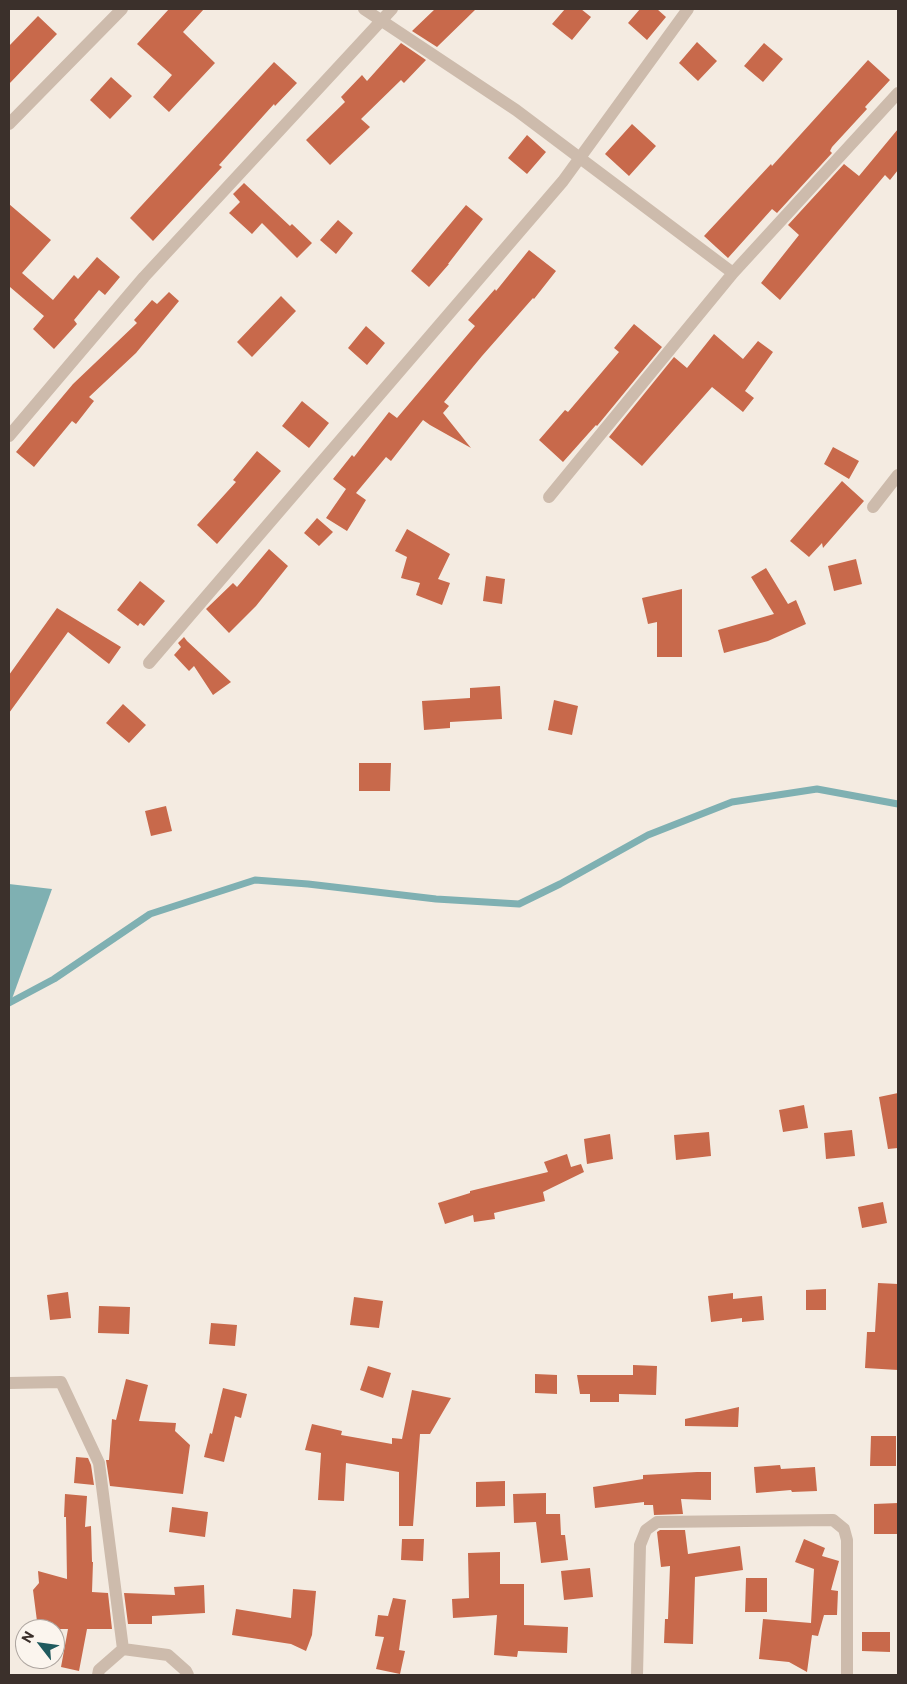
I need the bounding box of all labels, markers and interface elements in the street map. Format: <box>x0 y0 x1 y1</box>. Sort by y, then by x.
north arrow <box>15 1619 65 1669</box>
text: N <box>17 1628 37 1646</box>

